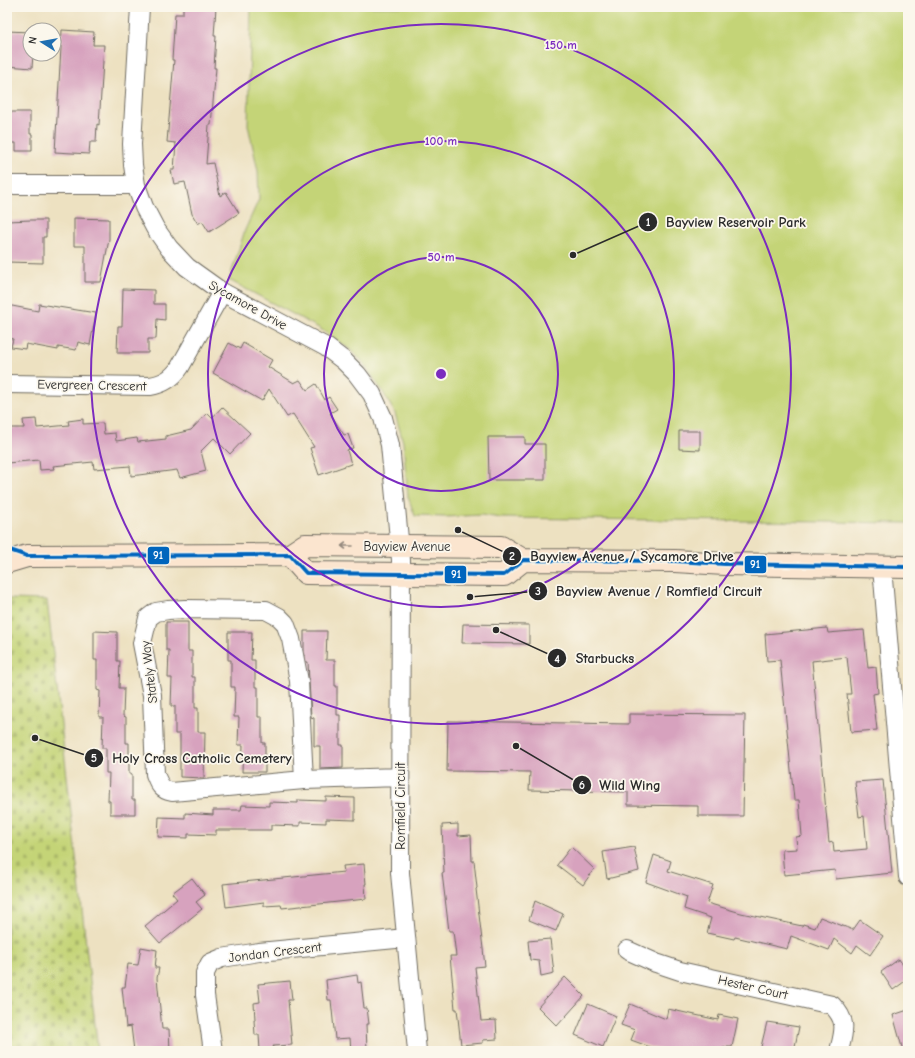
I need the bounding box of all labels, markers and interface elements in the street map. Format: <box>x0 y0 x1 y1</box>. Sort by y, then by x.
north arrow <box>22 22 62 62</box>
text: N <box>26 35 40 45</box>
text: 150 m <box>545 38 577 52</box>
text: 100 m <box>425 134 457 148</box>
callout: Bayview Reservoir Park <box>638 209 814 235</box>
text: Bayview Reservoir Park <box>666 214 806 231</box>
text: 1 <box>646 215 651 229</box>
text: 50 m <box>427 250 455 264</box>
street label: Sycamore Drive <box>206 277 290 333</box>
centre of rings <box>434 367 448 381</box>
street label: Evergreen Crescent <box>37 377 148 393</box>
street label: Bayview Avenue <box>363 539 451 554</box>
one-way arrow <box>341 542 354 549</box>
callout: Bayview Avenue / Sycamore Drive <box>502 543 742 569</box>
line badge: 91 <box>147 546 170 565</box>
text: Bayview Avenue / Sycamore Drive <box>530 548 734 565</box>
text: 91 <box>153 549 163 562</box>
text: 2 <box>509 549 515 563</box>
line badge: 91 <box>744 555 767 574</box>
text: 91 <box>750 558 760 571</box>
line badge: 91 <box>444 565 467 584</box>
text: 91 <box>451 568 461 581</box>
callout: Bayview Avenue / Romfield Circuit <box>528 578 770 604</box>
text: Bayview Avenue / Romfield Circuit <box>556 583 762 600</box>
text: 3 <box>535 584 541 598</box>
street label: Stately Way <box>138 640 160 704</box>
callout: Starbucks <box>547 645 642 671</box>
text: Starbucks <box>576 650 634 667</box>
text: 4 <box>554 652 560 666</box>
callout: Holy Cross Catholic Cemetery <box>84 745 300 771</box>
text: Holy Cross Catholic Cemetery <box>112 750 292 767</box>
text: 5 <box>91 751 97 765</box>
street label: Romfield Circuit <box>393 761 408 850</box>
callout: Wild Wing <box>572 772 669 798</box>
text: Wild Wing <box>599 777 661 794</box>
text: 6 <box>579 778 585 792</box>
street label: Jondan Crescent <box>228 939 324 965</box>
street label: Hester Court <box>717 972 791 1003</box>

